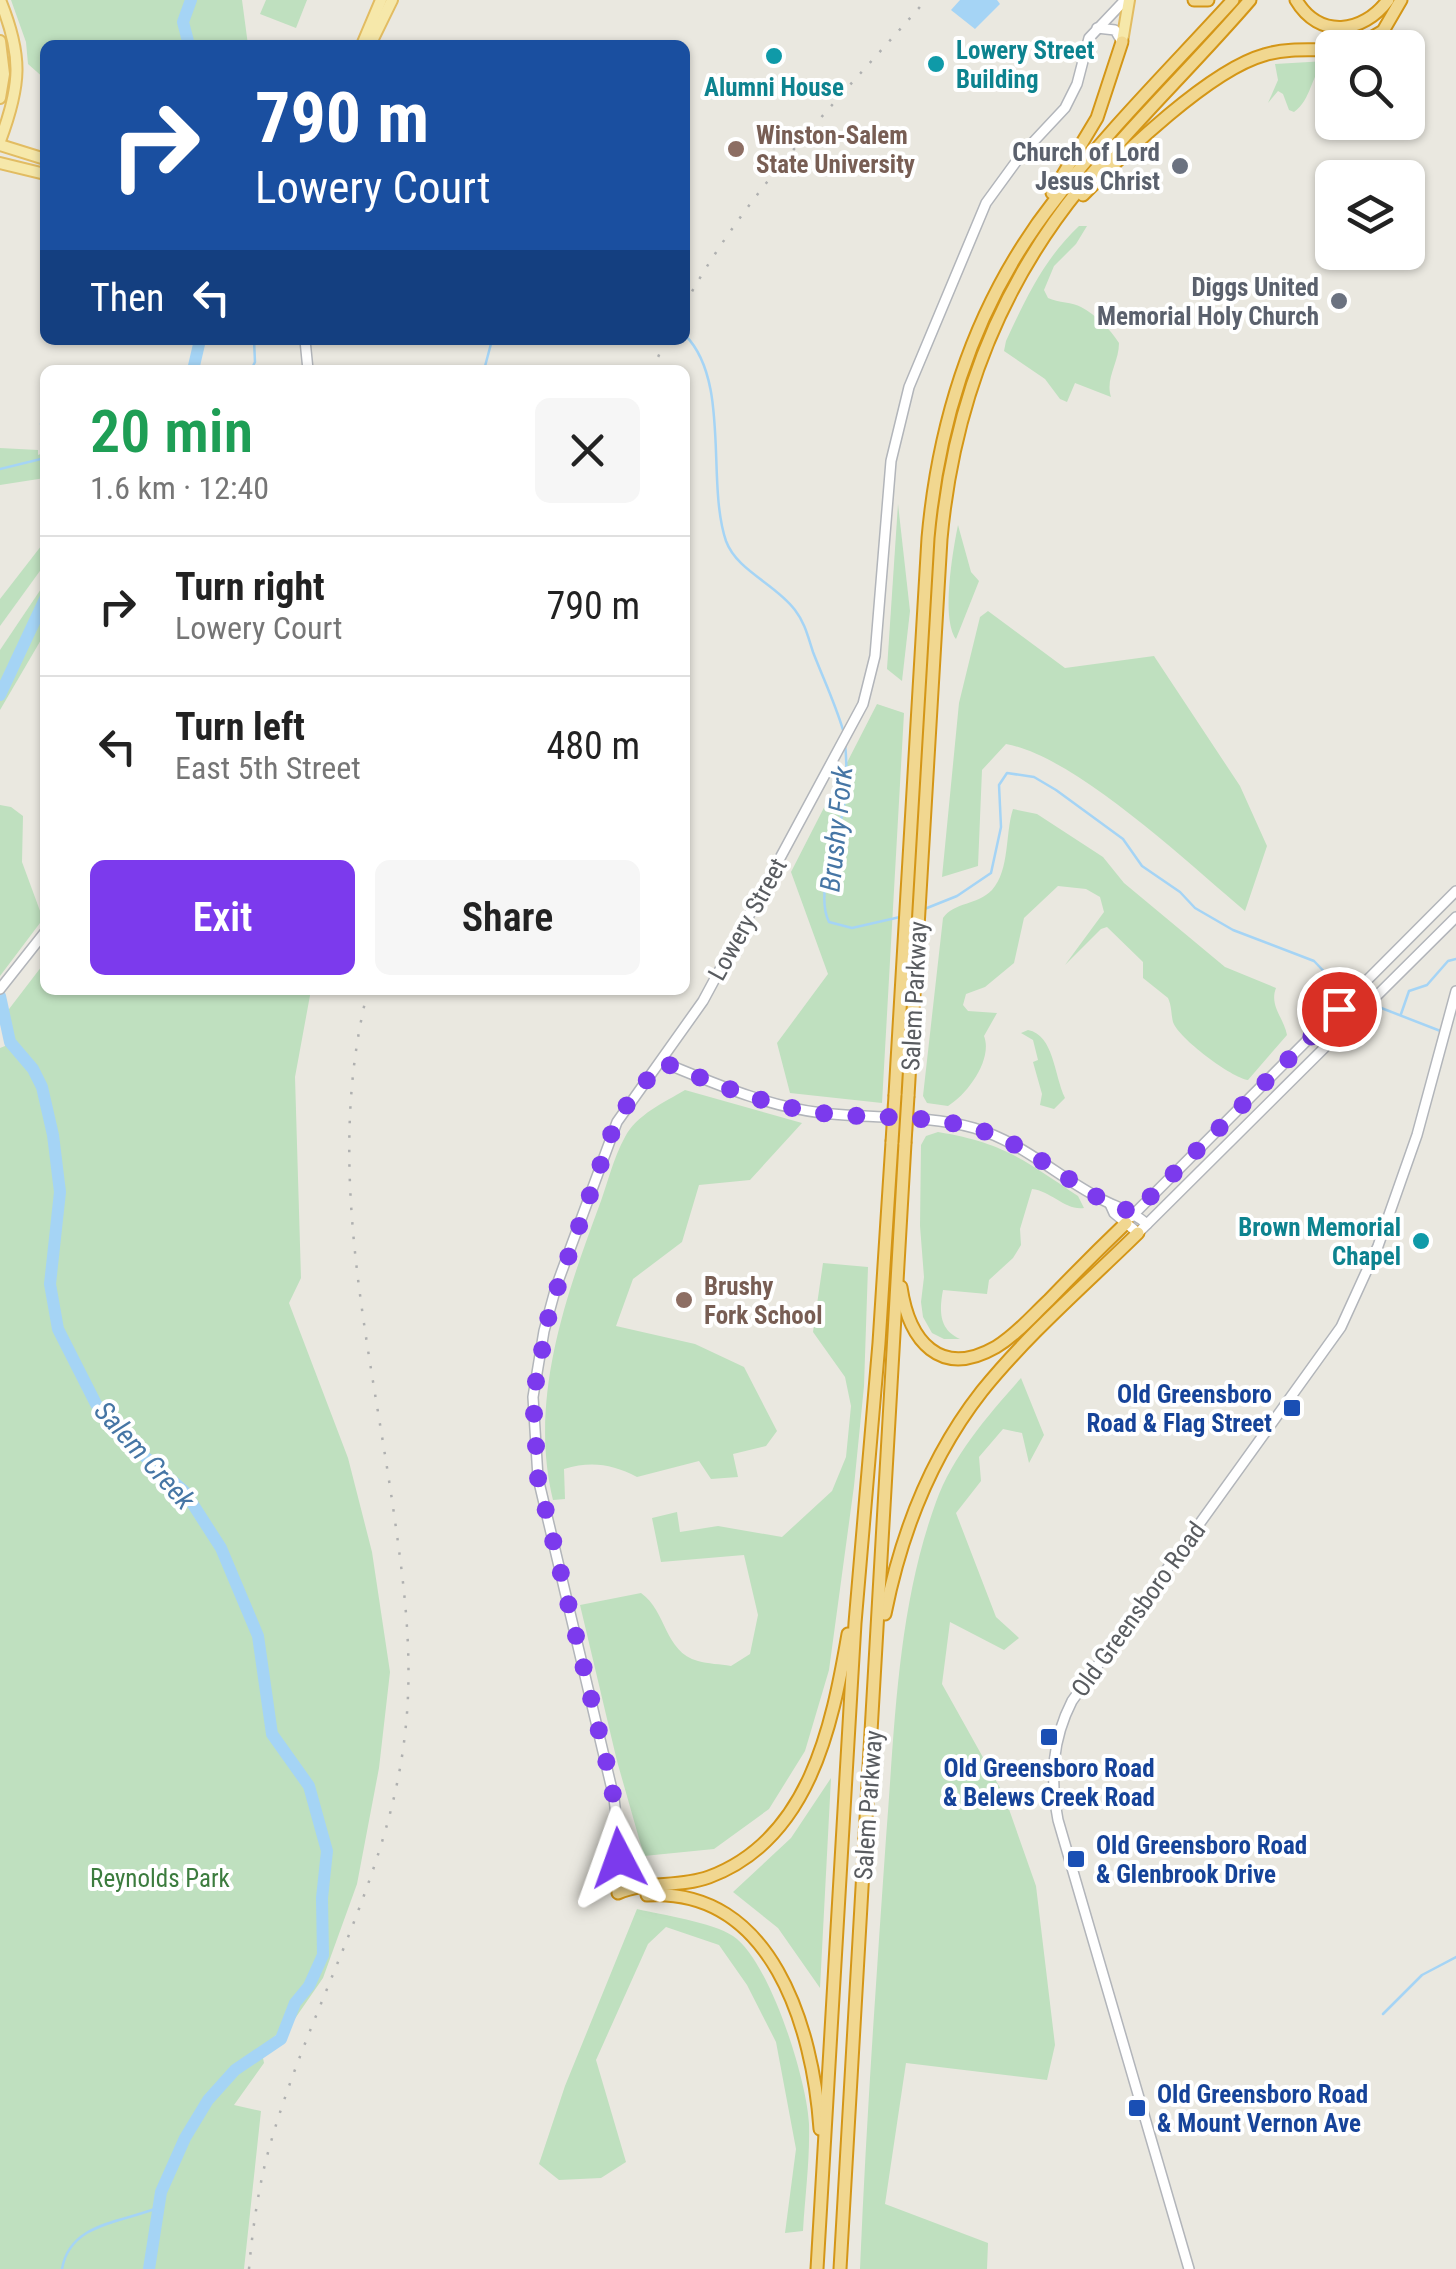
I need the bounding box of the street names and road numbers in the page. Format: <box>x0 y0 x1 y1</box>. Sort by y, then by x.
street label: Lowery Street <box>702 853 793 985</box>
street label: Salem Parkway <box>896 920 933 1072</box>
street label: Old Greensboro Road <box>1065 1516 1211 1702</box>
street label: Salem Parkway <box>849 1729 888 1881</box>

